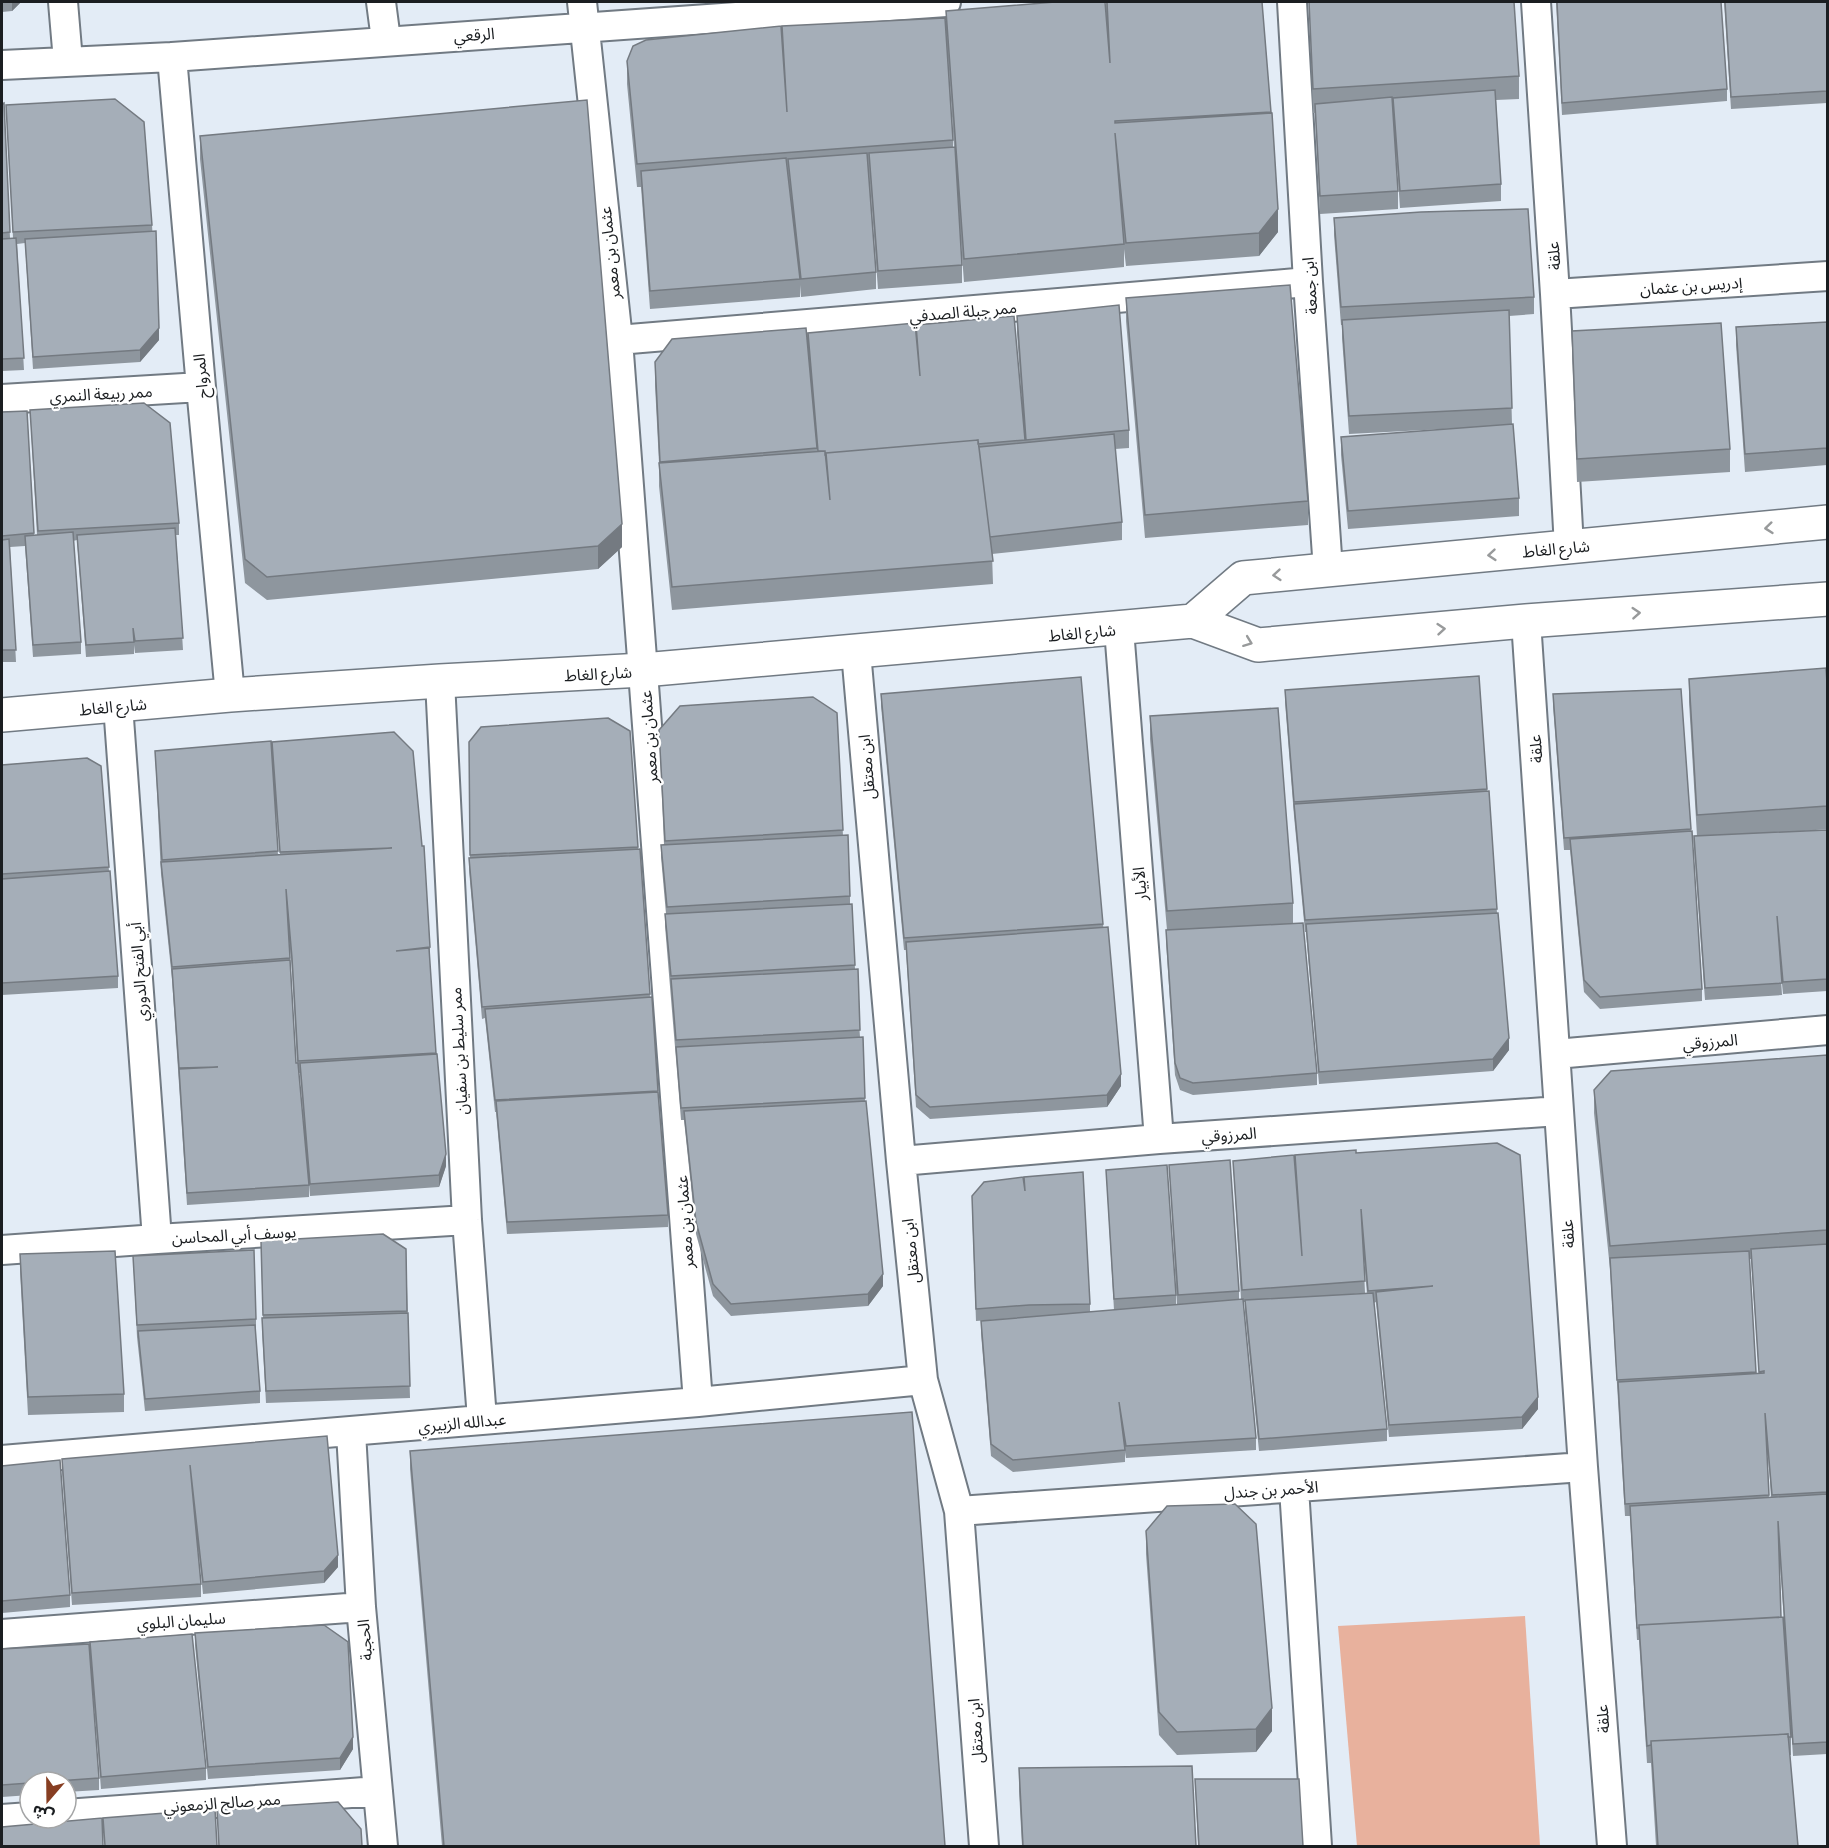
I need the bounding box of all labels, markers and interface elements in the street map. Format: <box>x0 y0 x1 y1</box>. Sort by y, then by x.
street label: الرقعي <box>453 23 495 49</box>
street label: عثمان بن معمر <box>595 206 624 301</box>
street label: علقة <box>1543 241 1563 271</box>
street label: ابن جمعة <box>1298 257 1321 315</box>
street label: إدريس بن عثمان <box>1639 272 1744 300</box>
street label: ممر جبلة الصدفي <box>908 297 1018 329</box>
street label: المرواح <box>189 353 215 399</box>
street label: ممر ربيعة النمري <box>49 381 153 409</box>
one-way arrow <box>1765 521 1774 534</box>
street label: شارع الغاط <box>1521 536 1591 564</box>
one-way arrow <box>1487 548 1496 561</box>
one-way arrow <box>1272 568 1281 581</box>
one-way arrow <box>1631 607 1640 620</box>
street label: شارع الغاط <box>1047 620 1117 648</box>
one-way arrow <box>1437 623 1446 636</box>
one-way arrow <box>1242 634 1253 647</box>
street label: شارع الغاط <box>564 662 633 688</box>
street label: عثمان بن معمر <box>635 690 662 785</box>
street label: شارع الغاط <box>78 694 148 722</box>
street label: ابن معتقل <box>854 734 879 800</box>
street label: علقة <box>1525 734 1545 764</box>
street label: الأبيار <box>1128 866 1151 903</box>
street label: أبي الفتح الدوري <box>125 921 155 1022</box>
street label: ممر سليط بن سفيان <box>445 987 472 1115</box>
street label: المرزوقي <box>1682 1029 1739 1057</box>
street label: المرزوقي <box>1201 1123 1258 1149</box>
street label: عثمان بن معمر <box>671 1175 698 1270</box>
street label: ابن معتقل <box>897 1217 924 1284</box>
street label: علقة <box>1557 1219 1577 1249</box>
street label: يوسف أبي المحاسن <box>171 1221 297 1250</box>
street label: عبدالله الزبيري <box>417 1409 507 1439</box>
street label: الأحمر بن جندل <box>1223 1476 1319 1504</box>
street label: سليمان البلوي <box>136 1607 226 1636</box>
street label: الحجبة <box>353 1618 375 1662</box>
street label: ابن معتقل <box>963 1698 988 1764</box>
street label: علقة <box>1592 1704 1612 1734</box>
north arrow <box>18 1770 78 1830</box>
street label: ممر صالح الزمعوني <box>163 1788 282 1820</box>
text: ش <box>29 1801 57 1827</box>

